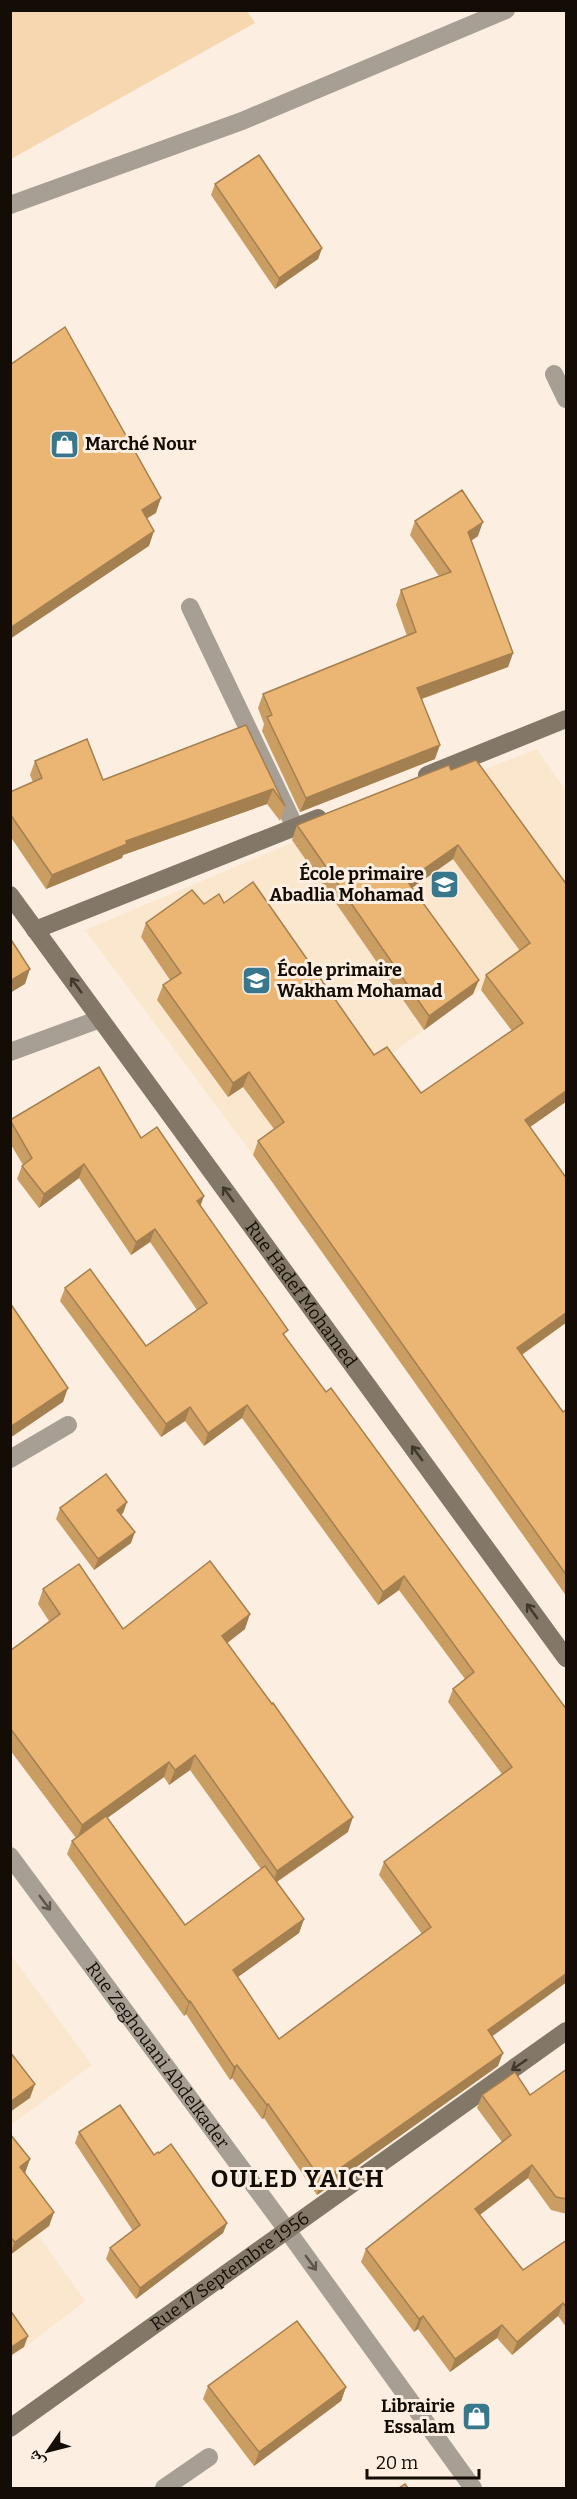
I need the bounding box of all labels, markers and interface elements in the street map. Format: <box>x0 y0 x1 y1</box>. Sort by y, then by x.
shop icon: Marché Nour <box>48 428 80 460</box>
place label: Marché Nour <box>85 433 197 455</box>
place label: École primaire Abadlia Mohamad <box>270 862 424 906</box>
school or university icon: École primaire Abadlia Mohamad <box>429 868 461 900</box>
place label: École primaire Wakham Mohamad <box>277 958 442 1002</box>
school or university icon: École primaire Wakham Mohamad <box>240 964 272 996</box>
one-way arrow <box>69 978 82 994</box>
one-way arrow <box>221 1186 234 1202</box>
street label: Rue Hadef Mohamed <box>240 1217 362 1372</box>
one-way arrow <box>411 1446 423 1462</box>
one-way arrow <box>526 1603 538 1619</box>
one-way arrow <box>39 1895 52 1911</box>
street label: Rue Zeghouani Abdelkader <box>81 1958 234 2153</box>
one-way arrow <box>511 2059 527 2071</box>
district label: OULED YAICH <box>211 2165 385 2193</box>
street label: Rue 17 Septembre 1956 <box>146 2207 313 2335</box>
one-way arrow <box>305 2254 317 2270</box>
place label: Librairie Essalam <box>381 2395 455 2438</box>
shop icon: Librairie Essalam <box>460 2400 492 2432</box>
north arrow <box>18 2421 78 2481</box>
scale bar <box>367 2442 480 2480</box>
text: ش <box>23 2447 49 2472</box>
text: 20 m <box>376 2452 418 2474</box>

